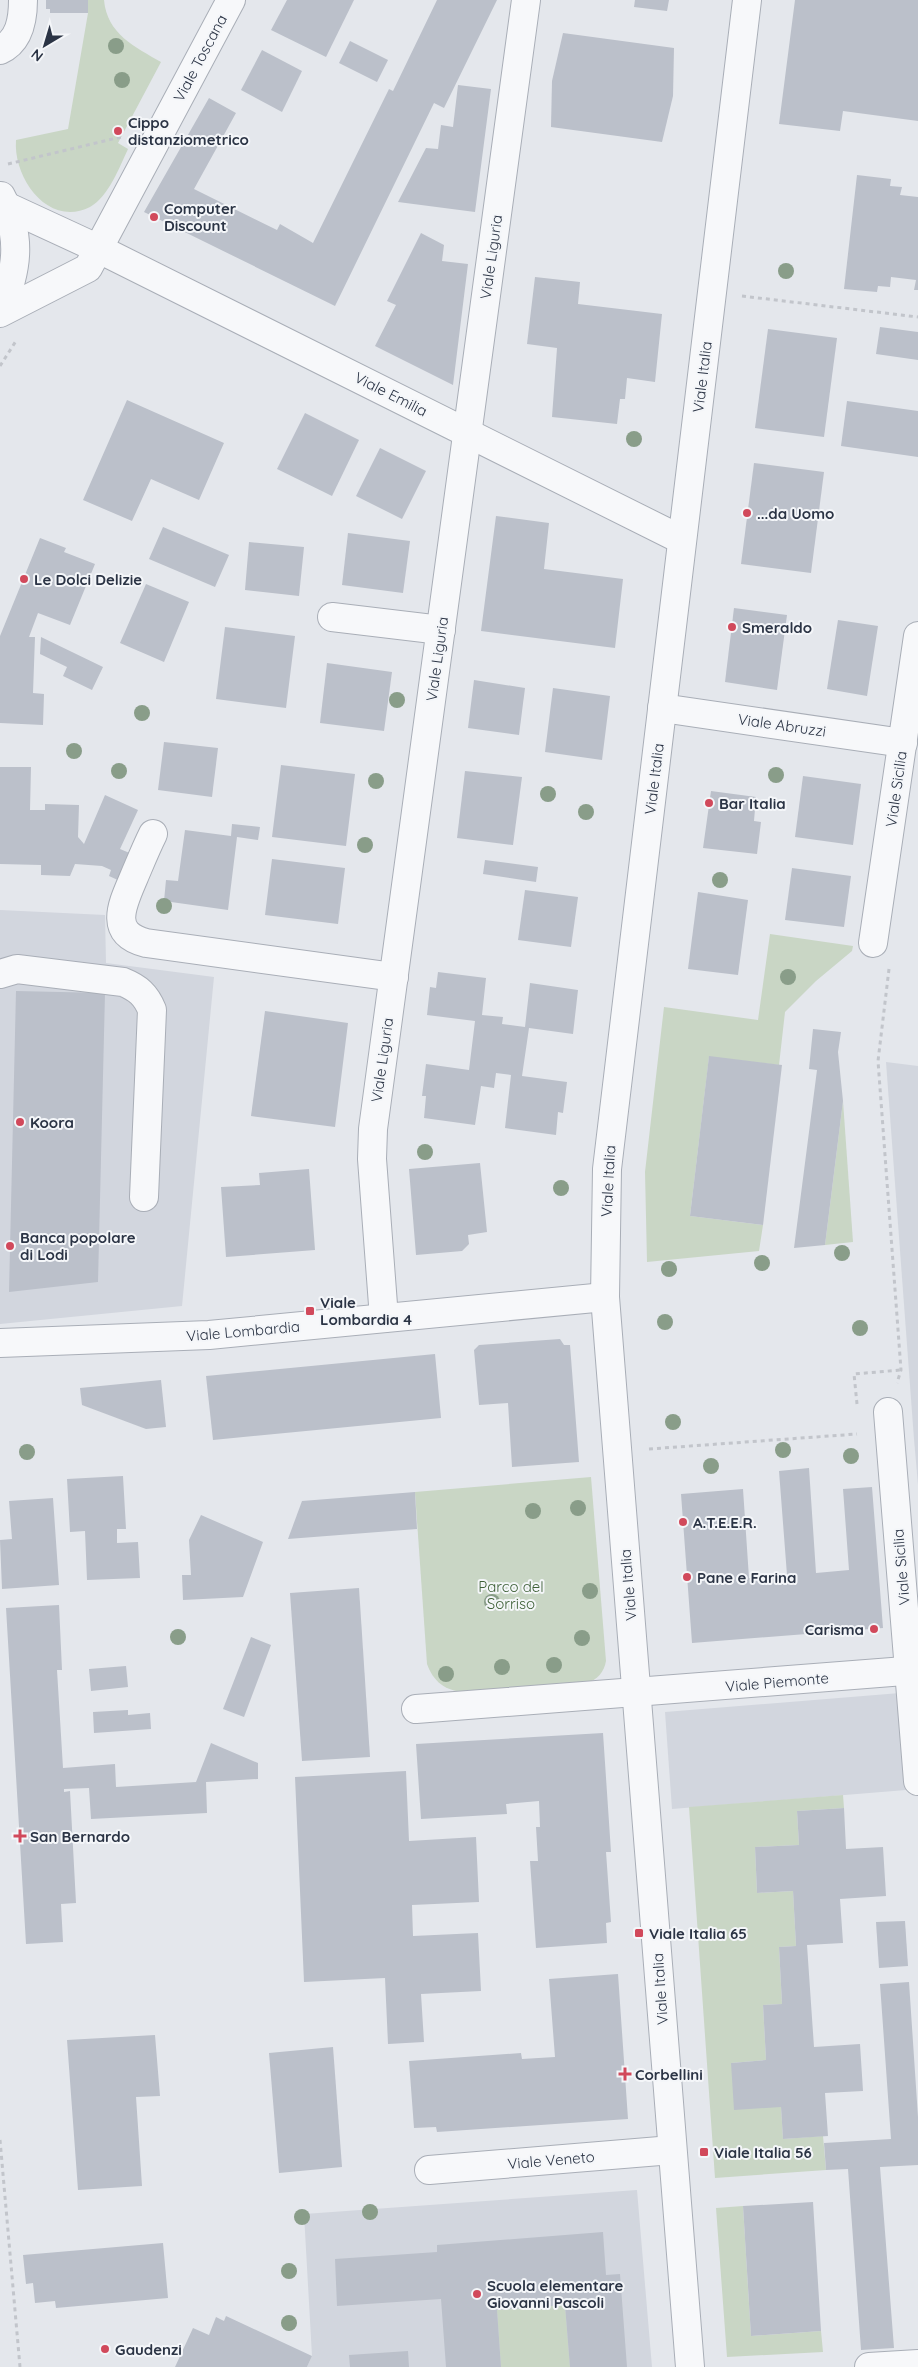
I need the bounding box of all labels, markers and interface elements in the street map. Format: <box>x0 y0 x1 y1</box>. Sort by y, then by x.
street label: Viale Toscana <box>169 11 231 105</box>
north arrow <box>20 20 70 70</box>
text: N <box>27 45 47 66</box>
place label: Cippo distanziometrico <box>128 113 249 149</box>
marker: Cippo distanziometrico <box>112 125 124 137</box>
place label: Computer Discount <box>164 199 237 235</box>
marker: Computer Discount <box>148 211 160 223</box>
street label: Viale Liguria <box>476 213 506 301</box>
street label: Viale Italia <box>688 340 716 414</box>
street label: Viale Emilia <box>351 368 431 420</box>
place label: ...da Uomo <box>757 504 834 523</box>
marker: ...da Uomo <box>741 507 753 519</box>
place label: Le Dolci Delizie <box>34 570 142 589</box>
marker: Le Dolci Delizie <box>18 573 30 585</box>
street label: Viale Liguria <box>422 615 452 703</box>
place label: Smeraldo <box>742 618 812 637</box>
marker: Smeraldo <box>726 621 738 633</box>
street label: Viale Abruzzi <box>737 709 827 741</box>
street label: Viale Italia <box>640 742 668 816</box>
street label: Viale Sicilia <box>881 750 911 828</box>
place label: Bar Italia <box>719 794 786 813</box>
marker: Bar Italia <box>703 797 715 809</box>
street label: Viale Liguria <box>367 1016 397 1104</box>
place label: Koora <box>30 1113 74 1132</box>
marker: Koora <box>14 1116 26 1128</box>
street label: Viale Italia <box>597 1145 619 1217</box>
place label: Banca popolare di Lodi <box>20 1228 136 1264</box>
marker: Banca popolare di Lodi <box>4 1240 16 1252</box>
place label: Viale Lombardia 4 <box>320 1293 412 1329</box>
marker: Viale Lombardia 4 <box>304 1305 316 1317</box>
street label: Viale Lombardia <box>185 1317 301 1345</box>
place label: A.T.E.E.R. <box>693 1513 757 1532</box>
marker: A.T.E.E.R. <box>677 1516 689 1528</box>
street label: Viale Sicilia <box>888 1528 914 1606</box>
street label: Viale Italia <box>615 1548 641 1622</box>
place label: Pane e Farina <box>697 1568 796 1587</box>
marker: Pane e Farina <box>681 1571 693 1583</box>
park label: Parco del Sorriso <box>478 1577 544 1613</box>
place label: Carisma <box>805 1620 864 1639</box>
marker: Carisma <box>868 1623 880 1635</box>
street label: Viale Piemonte <box>725 1668 829 1696</box>
place label: San Bernardo <box>30 1827 130 1846</box>
marker: San Bernardo <box>14 1830 26 1842</box>
place label: Viale Italia 65 <box>649 1924 747 1943</box>
marker: Viale Italia 65 <box>633 1927 645 1939</box>
street label: Viale Italia <box>648 1953 672 2025</box>
place label: Corbellini <box>635 2065 703 2084</box>
marker: Corbellini <box>619 2068 631 2080</box>
place label: Viale Italia 56 <box>714 2143 812 2162</box>
marker: Viale Italia 56 <box>698 2146 710 2158</box>
street label: Viale Veneto <box>507 2147 595 2173</box>
place label: Scuola elementare Giovanni Pascoli <box>487 2276 624 2312</box>
marker: Scuola elementare Giovanni Pascoli <box>471 2288 483 2300</box>
place label: Gaudenzi <box>115 2340 182 2359</box>
marker: Gaudenzi <box>99 2343 111 2355</box>

